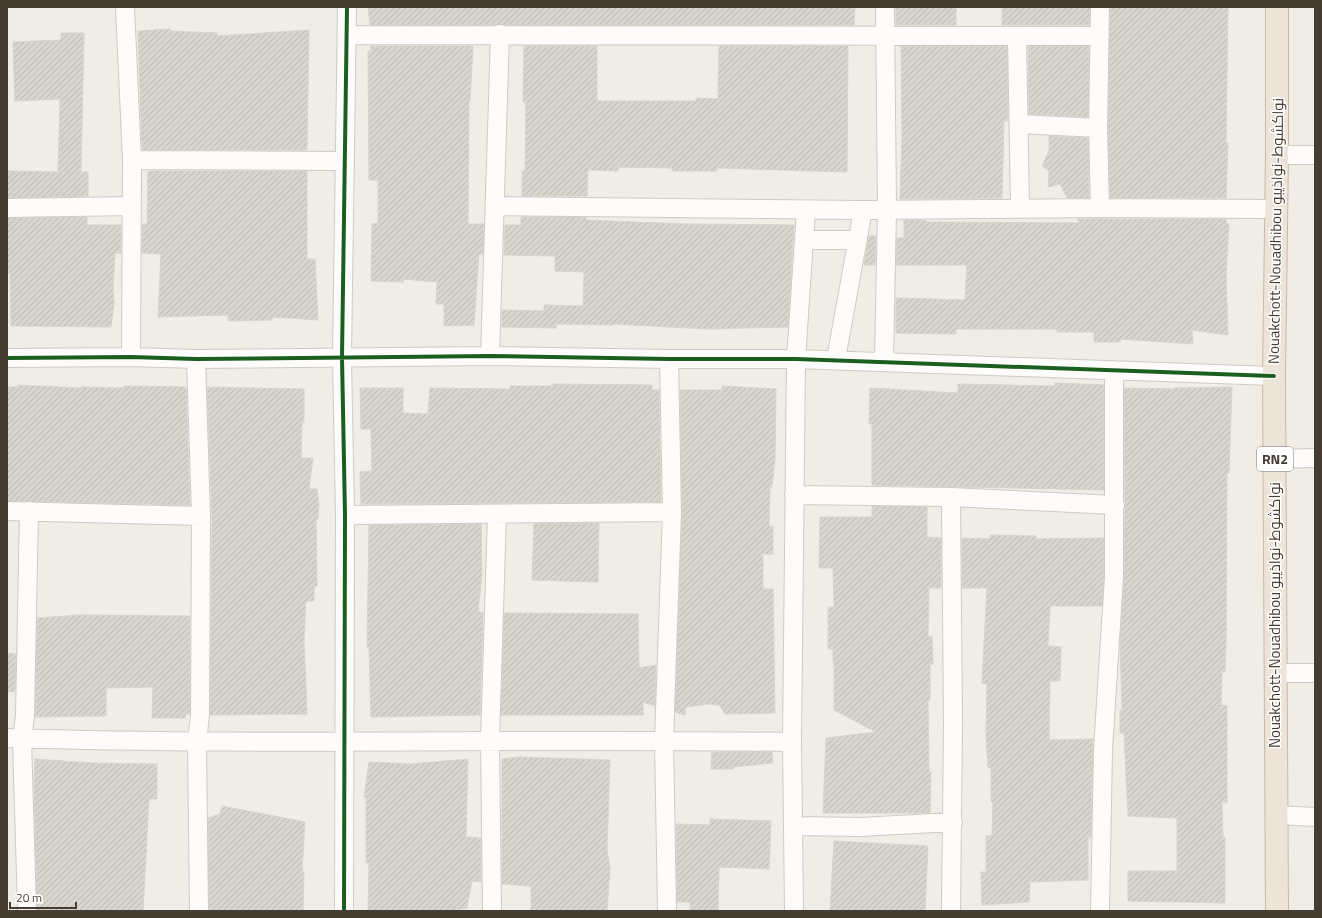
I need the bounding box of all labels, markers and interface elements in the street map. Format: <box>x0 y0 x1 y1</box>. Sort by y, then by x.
street label: Nouakchott-Nouadhibou نواكشوط-نواذيبو <box>1262 98 1289 364</box>
road number: RN2 <box>1257 447 1293 471</box>
street label: Nouakchott-Nouadhibou نواكشوط-نواذيبو <box>1263 482 1286 748</box>
scale bar <box>10 884 76 910</box>
text: 20 m <box>16 888 42 907</box>

